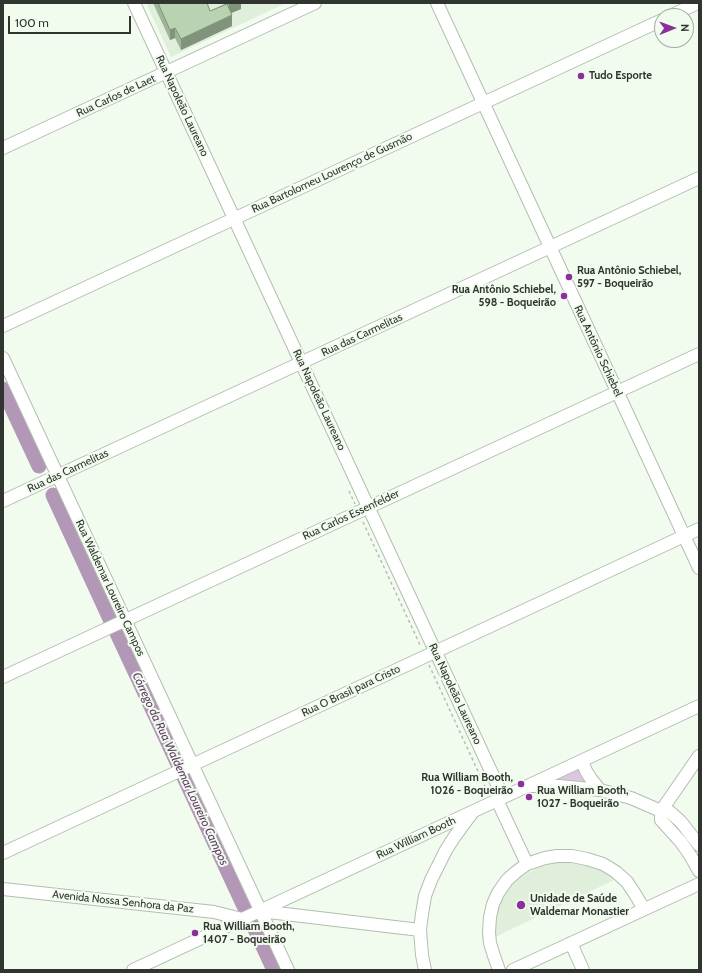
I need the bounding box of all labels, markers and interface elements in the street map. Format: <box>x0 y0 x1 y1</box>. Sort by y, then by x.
scale bar <box>10 8 133 34</box>
north arrow <box>654 8 694 48</box>
text: 100 m <box>15 15 49 30</box>
text: N <box>678 24 692 32</box>
street label: Rua Napoleão Laureano <box>153 53 211 159</box>
place label: Tudo Esporte <box>589 69 652 83</box>
marker: Tudo Esporte <box>576 71 586 81</box>
street label: Rua Carlos de Laet <box>74 72 158 120</box>
street label: Rua Bartolomeu Lourenço de Gusmão <box>250 130 414 216</box>
place label: Rua Antônio Schiebel, 597 - Boqueirão <box>577 264 681 290</box>
marker: Rua Antônio Schiebel, 597 - Boqueirão <box>564 272 574 282</box>
place label: Rua Antônio Schiebel, 598 - Boqueirão <box>452 283 556 309</box>
marker: Rua Antônio Schiebel, 598 - Boqueirão <box>559 291 569 301</box>
street label: Rua Antônio Schiebel <box>571 303 625 399</box>
street label: Rua das Carmelitas <box>319 310 405 360</box>
street label: Rua Napoleão Laureano <box>290 347 348 453</box>
street label: Rua das Carmelitas <box>25 446 111 496</box>
street label: Rua Carlos Essenfelder <box>301 487 401 543</box>
street label: Rua Waldemar Loureiro Campos <box>72 518 148 658</box>
street label: Rua Napoleão Laureano <box>426 641 484 747</box>
street label: Rua O Brasil para Cristo <box>300 662 402 720</box>
water label: Córrego da Rua Waldemar Loureiro Campos <box>129 670 231 868</box>
place label: Rua William Booth, 1026 - Boqueirão <box>421 771 513 797</box>
marker: Rua William Booth, 1026 - Boqueirão <box>516 779 526 789</box>
place label: Rua William Booth, 1027 - Boqueirão <box>537 784 629 810</box>
marker: Rua William Booth, 1027 - Boqueirão <box>524 792 534 802</box>
street label: Rua William Booth <box>374 814 458 862</box>
street label: Avenida Nossa Senhora da Paz <box>52 888 194 916</box>
place label: Unidade de Saúde Waldemar Monastier <box>530 892 629 918</box>
marker: Unidade de Saúde Waldemar Monastier <box>515 899 527 911</box>
place label: Rua William Booth, 1407 - Boqueirão <box>203 920 295 946</box>
marker: Rua William Booth, 1407 - Boqueirão <box>190 928 200 938</box>

